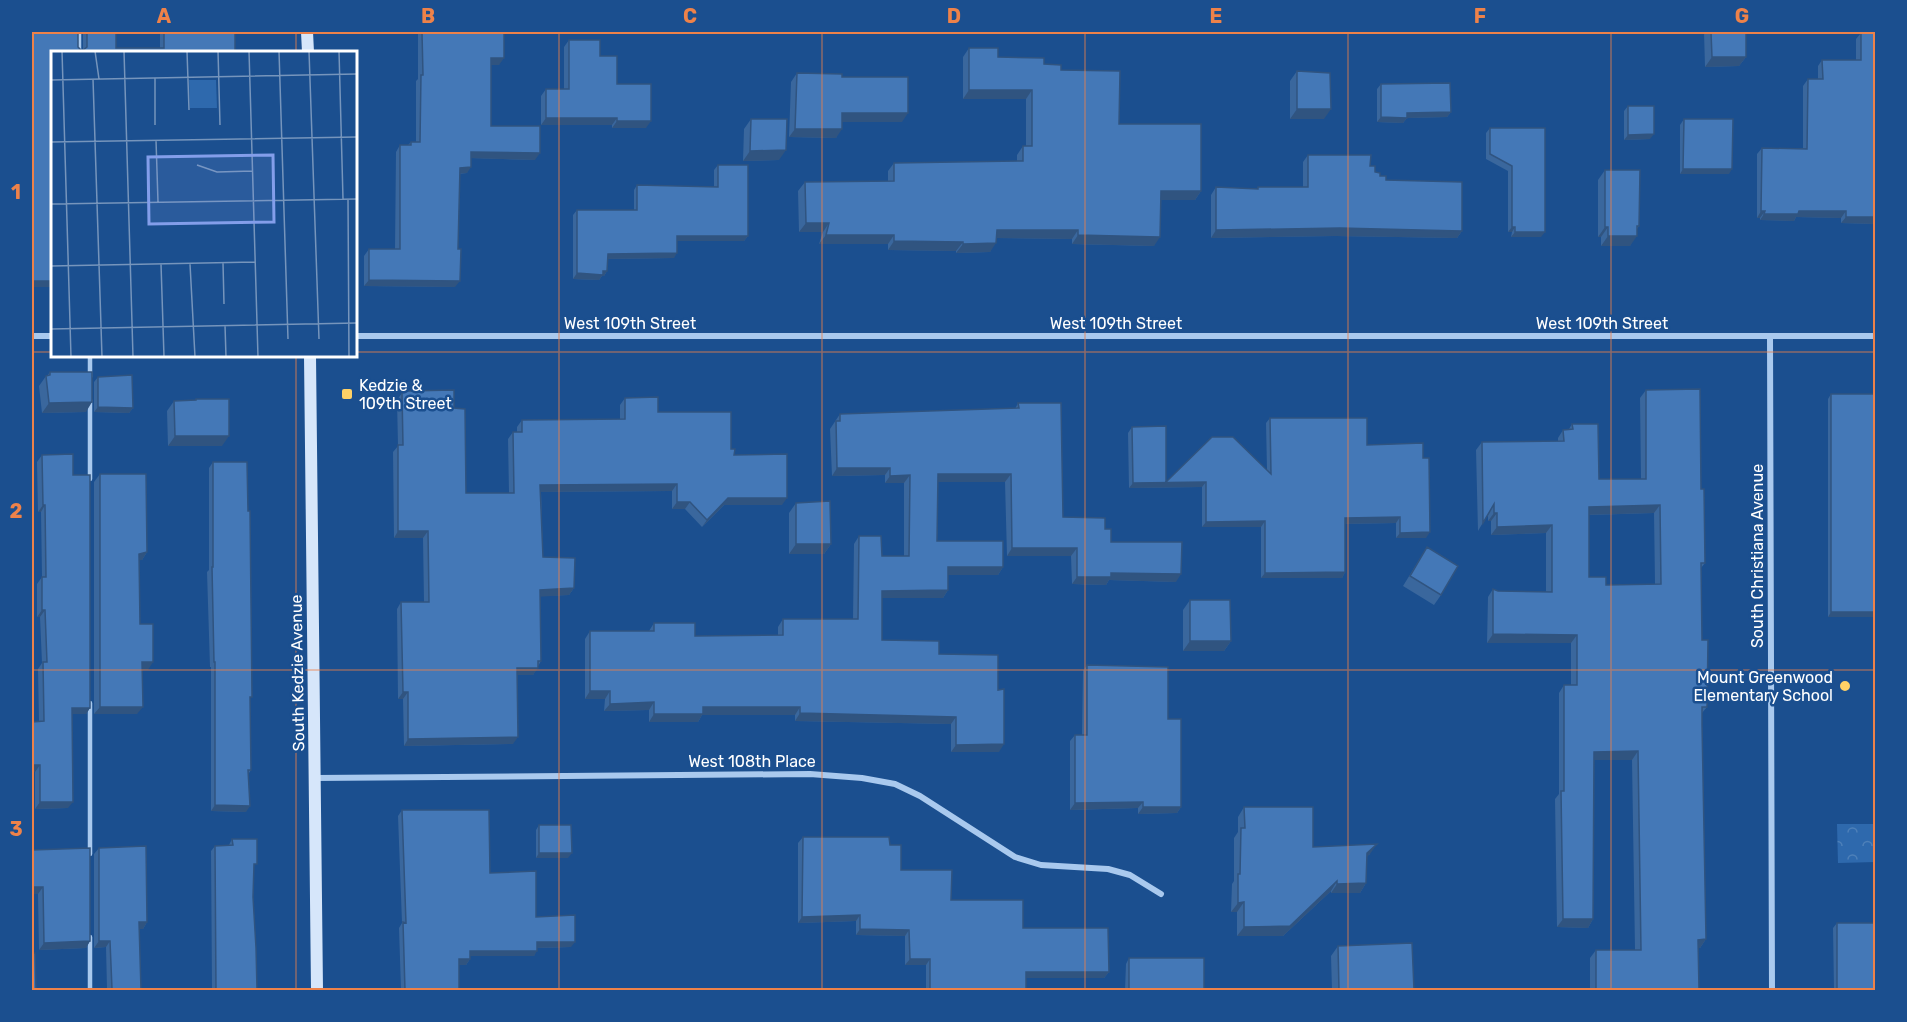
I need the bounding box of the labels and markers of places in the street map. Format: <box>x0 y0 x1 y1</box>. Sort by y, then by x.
place label: Kedzie & 109th Street <box>359 376 452 413</box>
marker: Kedzie & 109th Street <box>340 387 354 401</box>
place label: Mount Greenwood Elementary School <box>1693 668 1833 705</box>
marker: Mount Greenwood Elementary School <box>1838 679 1852 693</box>

